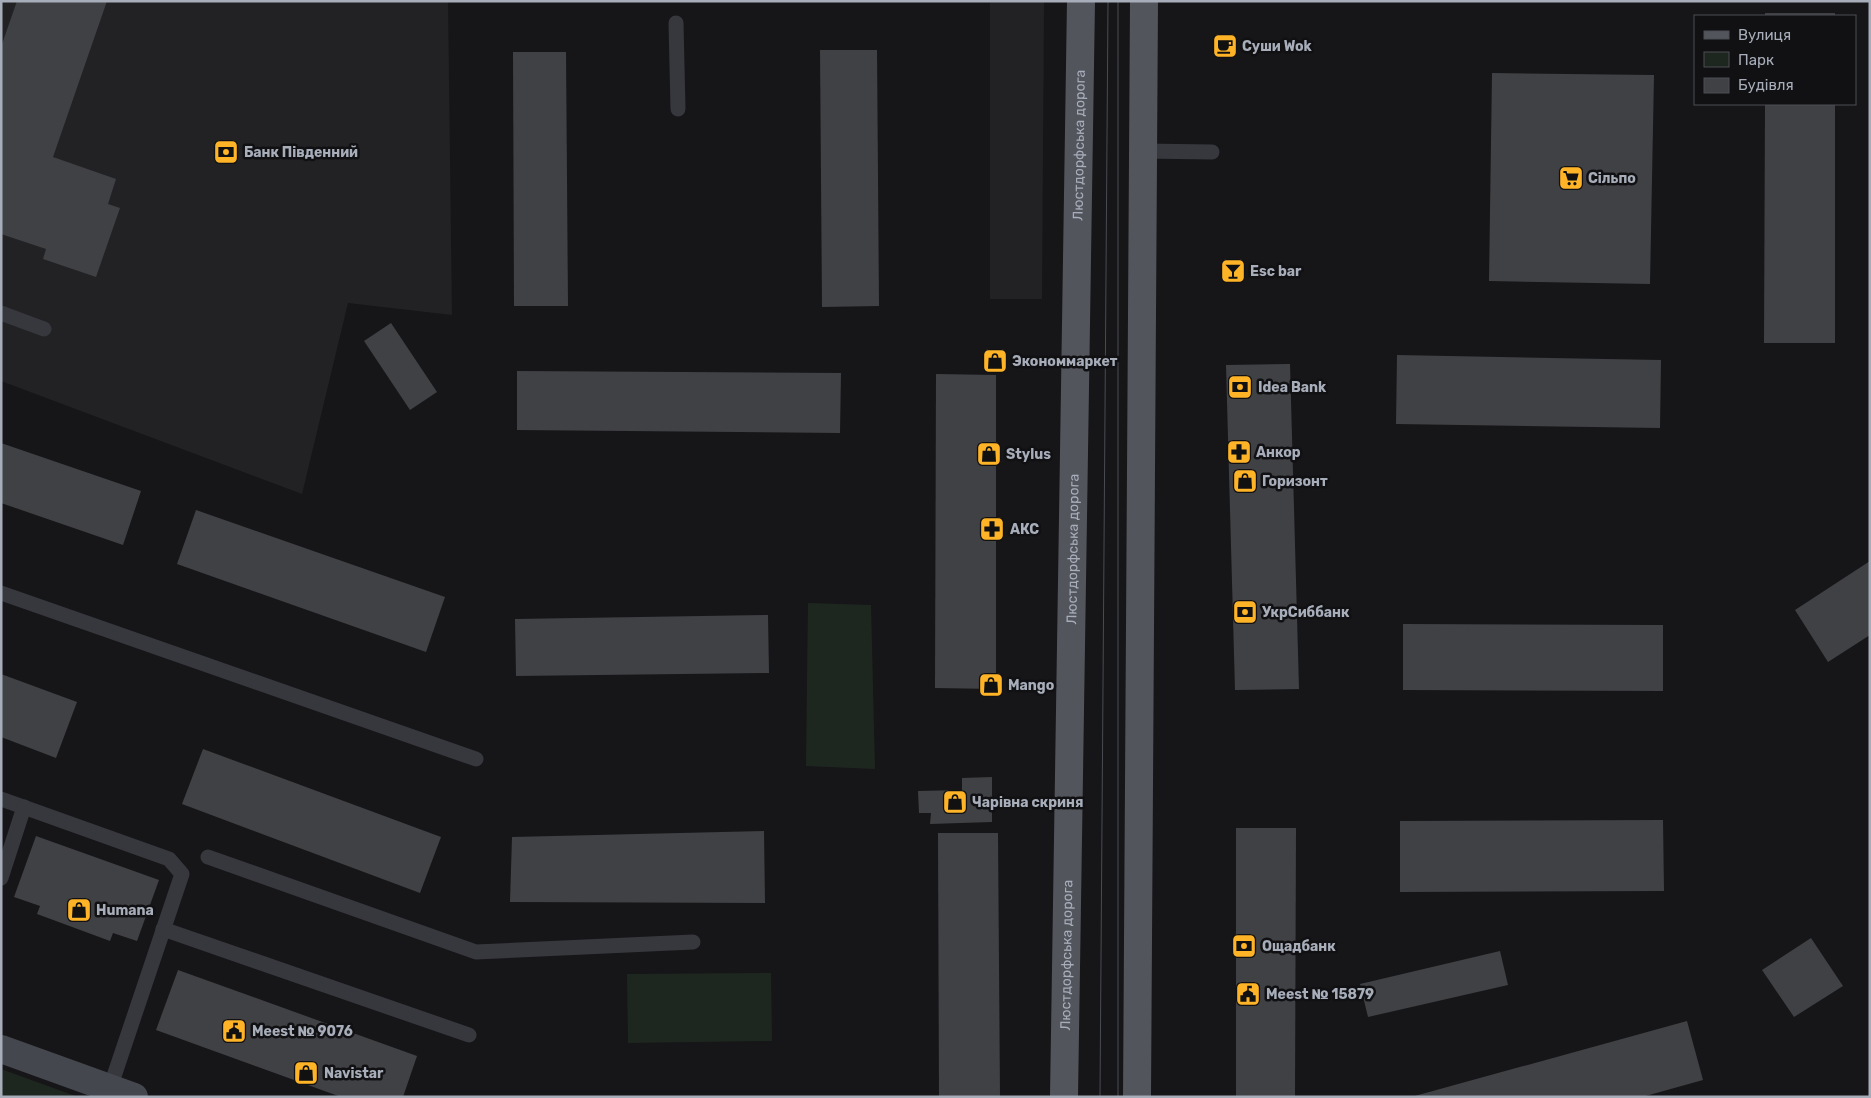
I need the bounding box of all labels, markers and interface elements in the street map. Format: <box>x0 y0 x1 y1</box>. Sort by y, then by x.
legend <box>1694 15 1856 105</box>
text: Вулиця <box>1738 26 1791 44</box>
cafe icon: Суши Wok <box>1212 33 1238 59</box>
place label: Суши Wok <box>1242 38 1313 55</box>
text: Парк <box>1738 51 1774 69</box>
street label: Люстдорфська дорога <box>1069 70 1088 221</box>
text: Будівля <box>1738 76 1794 94</box>
bank icon: Банк Південний <box>213 139 239 165</box>
place label: Банк Південний <box>244 144 358 161</box>
supermarket icon: Сільпо <box>1558 165 1584 191</box>
place label: Сільпо <box>1588 170 1636 187</box>
bar icon: Esc bar <box>1220 258 1246 284</box>
place label: Esc bar <box>1250 263 1302 280</box>
shop icon: Экономмаркет <box>982 348 1008 374</box>
place label: Экономмаркет <box>1012 353 1118 370</box>
bank icon: Idea Bank <box>1227 374 1253 400</box>
place label: Idea Bank <box>1258 379 1327 396</box>
pharmacy icon: Анкор <box>1226 439 1252 465</box>
shop icon: Stylus <box>976 441 1002 467</box>
place label: Анкор <box>1256 444 1301 461</box>
place label: Stylus <box>1006 446 1051 463</box>
shop icon: Горизонт <box>1232 468 1258 494</box>
place label: Горизонт <box>1262 473 1328 490</box>
street label: Люстдорфська дорога <box>1063 474 1082 625</box>
pharmacy icon: АКС <box>979 516 1005 542</box>
place label: АКС <box>1010 521 1039 538</box>
bank icon: УкрСиббанк <box>1232 599 1258 625</box>
place label: УкрСиббанк <box>1262 604 1350 621</box>
shop icon: Mango <box>978 672 1004 698</box>
place label: Mango <box>1008 677 1054 694</box>
shop icon: Чарівна скриня <box>942 789 968 815</box>
place label: Чарівна скриня <box>972 794 1083 811</box>
street label: Люстдорфська дорога <box>1057 879 1076 1031</box>
shop icon: Humana <box>66 897 92 923</box>
place label: Humana <box>96 902 154 919</box>
bank icon: Ощадбанк <box>1231 933 1257 959</box>
place label: Ощадбанк <box>1262 938 1336 955</box>
public building icon: Meest № 15879 <box>1235 981 1261 1007</box>
place label: Meest № 15879 <box>1266 986 1374 1003</box>
public building icon: Meest № 9076 <box>221 1018 247 1044</box>
place label: Meest № 9076 <box>252 1023 353 1040</box>
shop icon: Navistar <box>293 1060 319 1086</box>
place label: Navistar <box>324 1065 384 1082</box>

